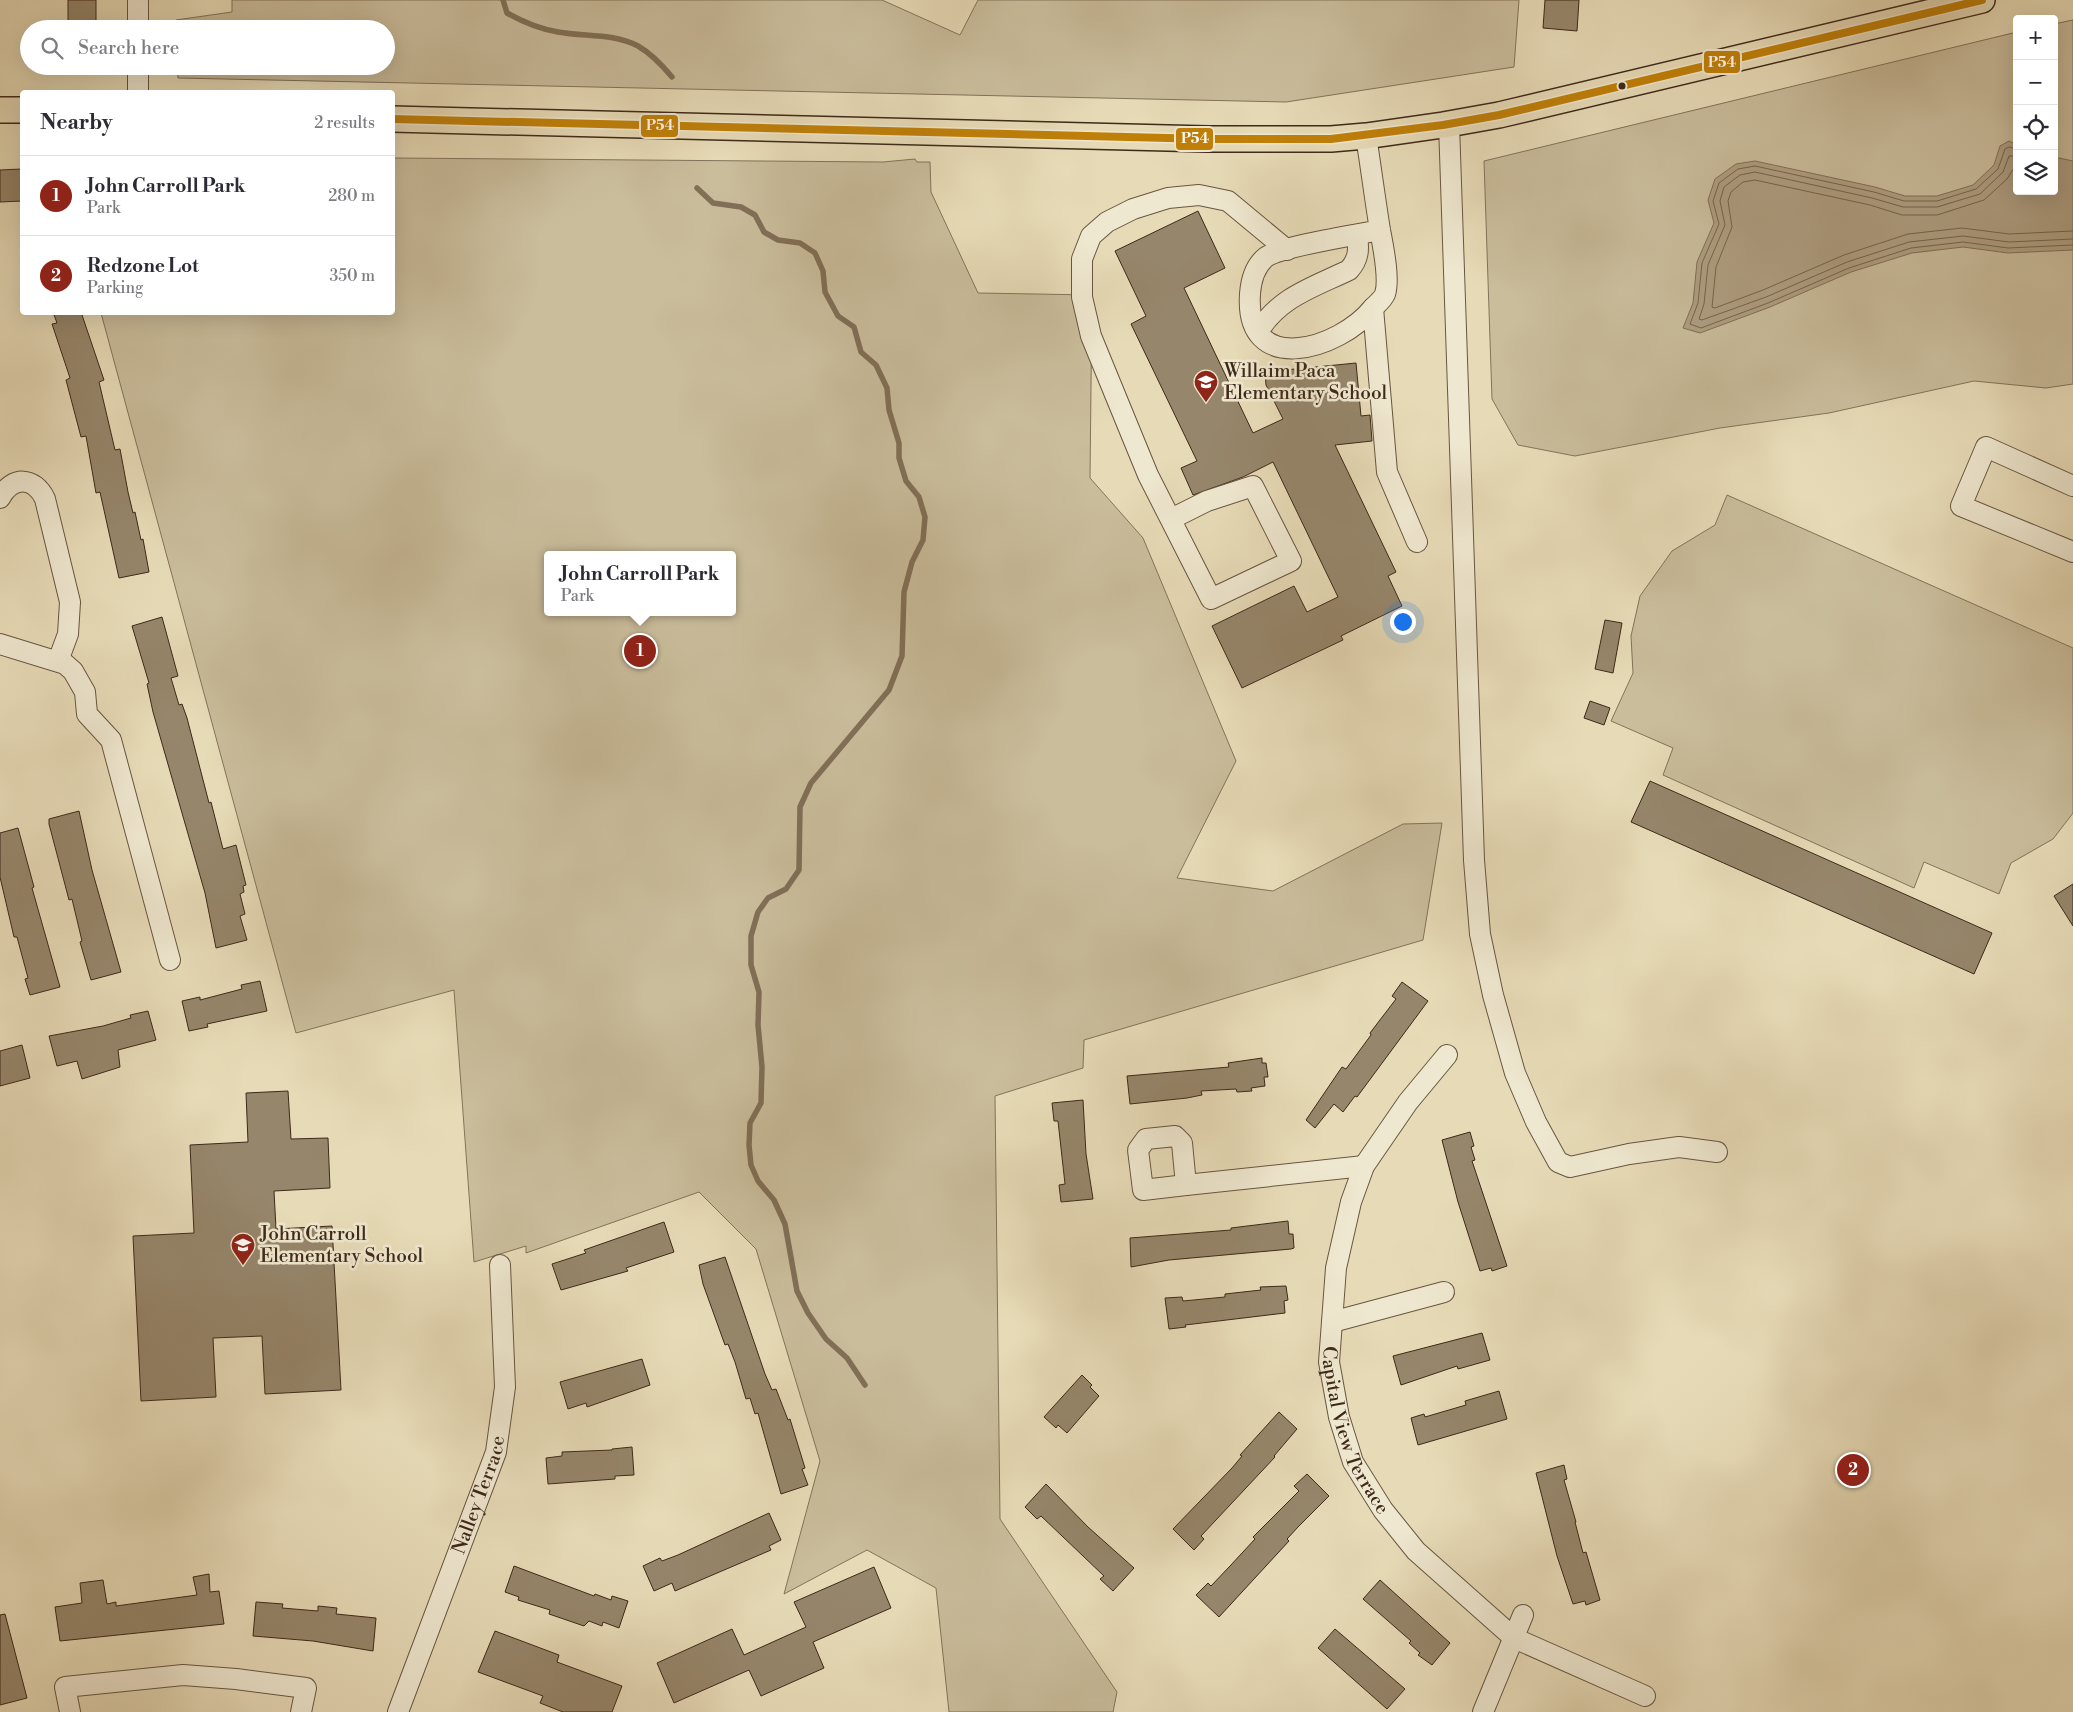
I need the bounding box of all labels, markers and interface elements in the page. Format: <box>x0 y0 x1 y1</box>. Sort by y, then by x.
map controls <box>2013 15 2058 195</box>
button: + <box>2013 15 2058 60</box>
search box <box>20 20 395 75</box>
icon: search <box>38 34 66 62</box>
text: Search here <box>78 36 179 60</box>
line badge: P54 <box>1703 50 1741 74</box>
text: P54 <box>1708 54 1736 72</box>
button: − <box>2013 60 2058 105</box>
unlabelled marker <box>1617 81 1627 91</box>
button: locate <box>2013 105 2058 150</box>
text: Nearby <box>40 110 113 136</box>
text: 2 results <box>314 113 375 133</box>
line badge: P54 <box>640 114 679 138</box>
text: P54 <box>646 117 674 135</box>
line badge: P54 <box>1175 127 1214 151</box>
text: P54 <box>1181 130 1209 148</box>
button: layers <box>2013 150 2058 195</box>
text: John Carroll Park <box>87 174 246 198</box>
text: 1 <box>52 186 60 206</box>
text: 280 m <box>328 186 375 206</box>
text: Park <box>87 198 120 218</box>
text: Redzone Lot <box>87 254 199 278</box>
text: 2 <box>51 266 61 286</box>
text: 350 m <box>329 266 375 286</box>
text: Parking <box>87 278 143 298</box>
place label: Willaim Paca Elementary School <box>1223 359 1388 405</box>
school or university icon: Willaim Paca Elementary School <box>1193 369 1219 403</box>
popup <box>544 551 736 616</box>
text: John Carroll Park <box>561 562 719 586</box>
text: Park <box>561 586 594 606</box>
your location <box>1390 609 1416 635</box>
pin: 1 <box>624 632 656 670</box>
place label: John Carroll Elementary School <box>259 1222 424 1268</box>
school or university icon: John Carroll Elementary School <box>230 1232 256 1266</box>
street label: Capital View Terrace <box>1317 1345 1394 1518</box>
street label: Nalley Terrace <box>447 1434 510 1557</box>
pin: 2 <box>1837 1451 1869 1489</box>

